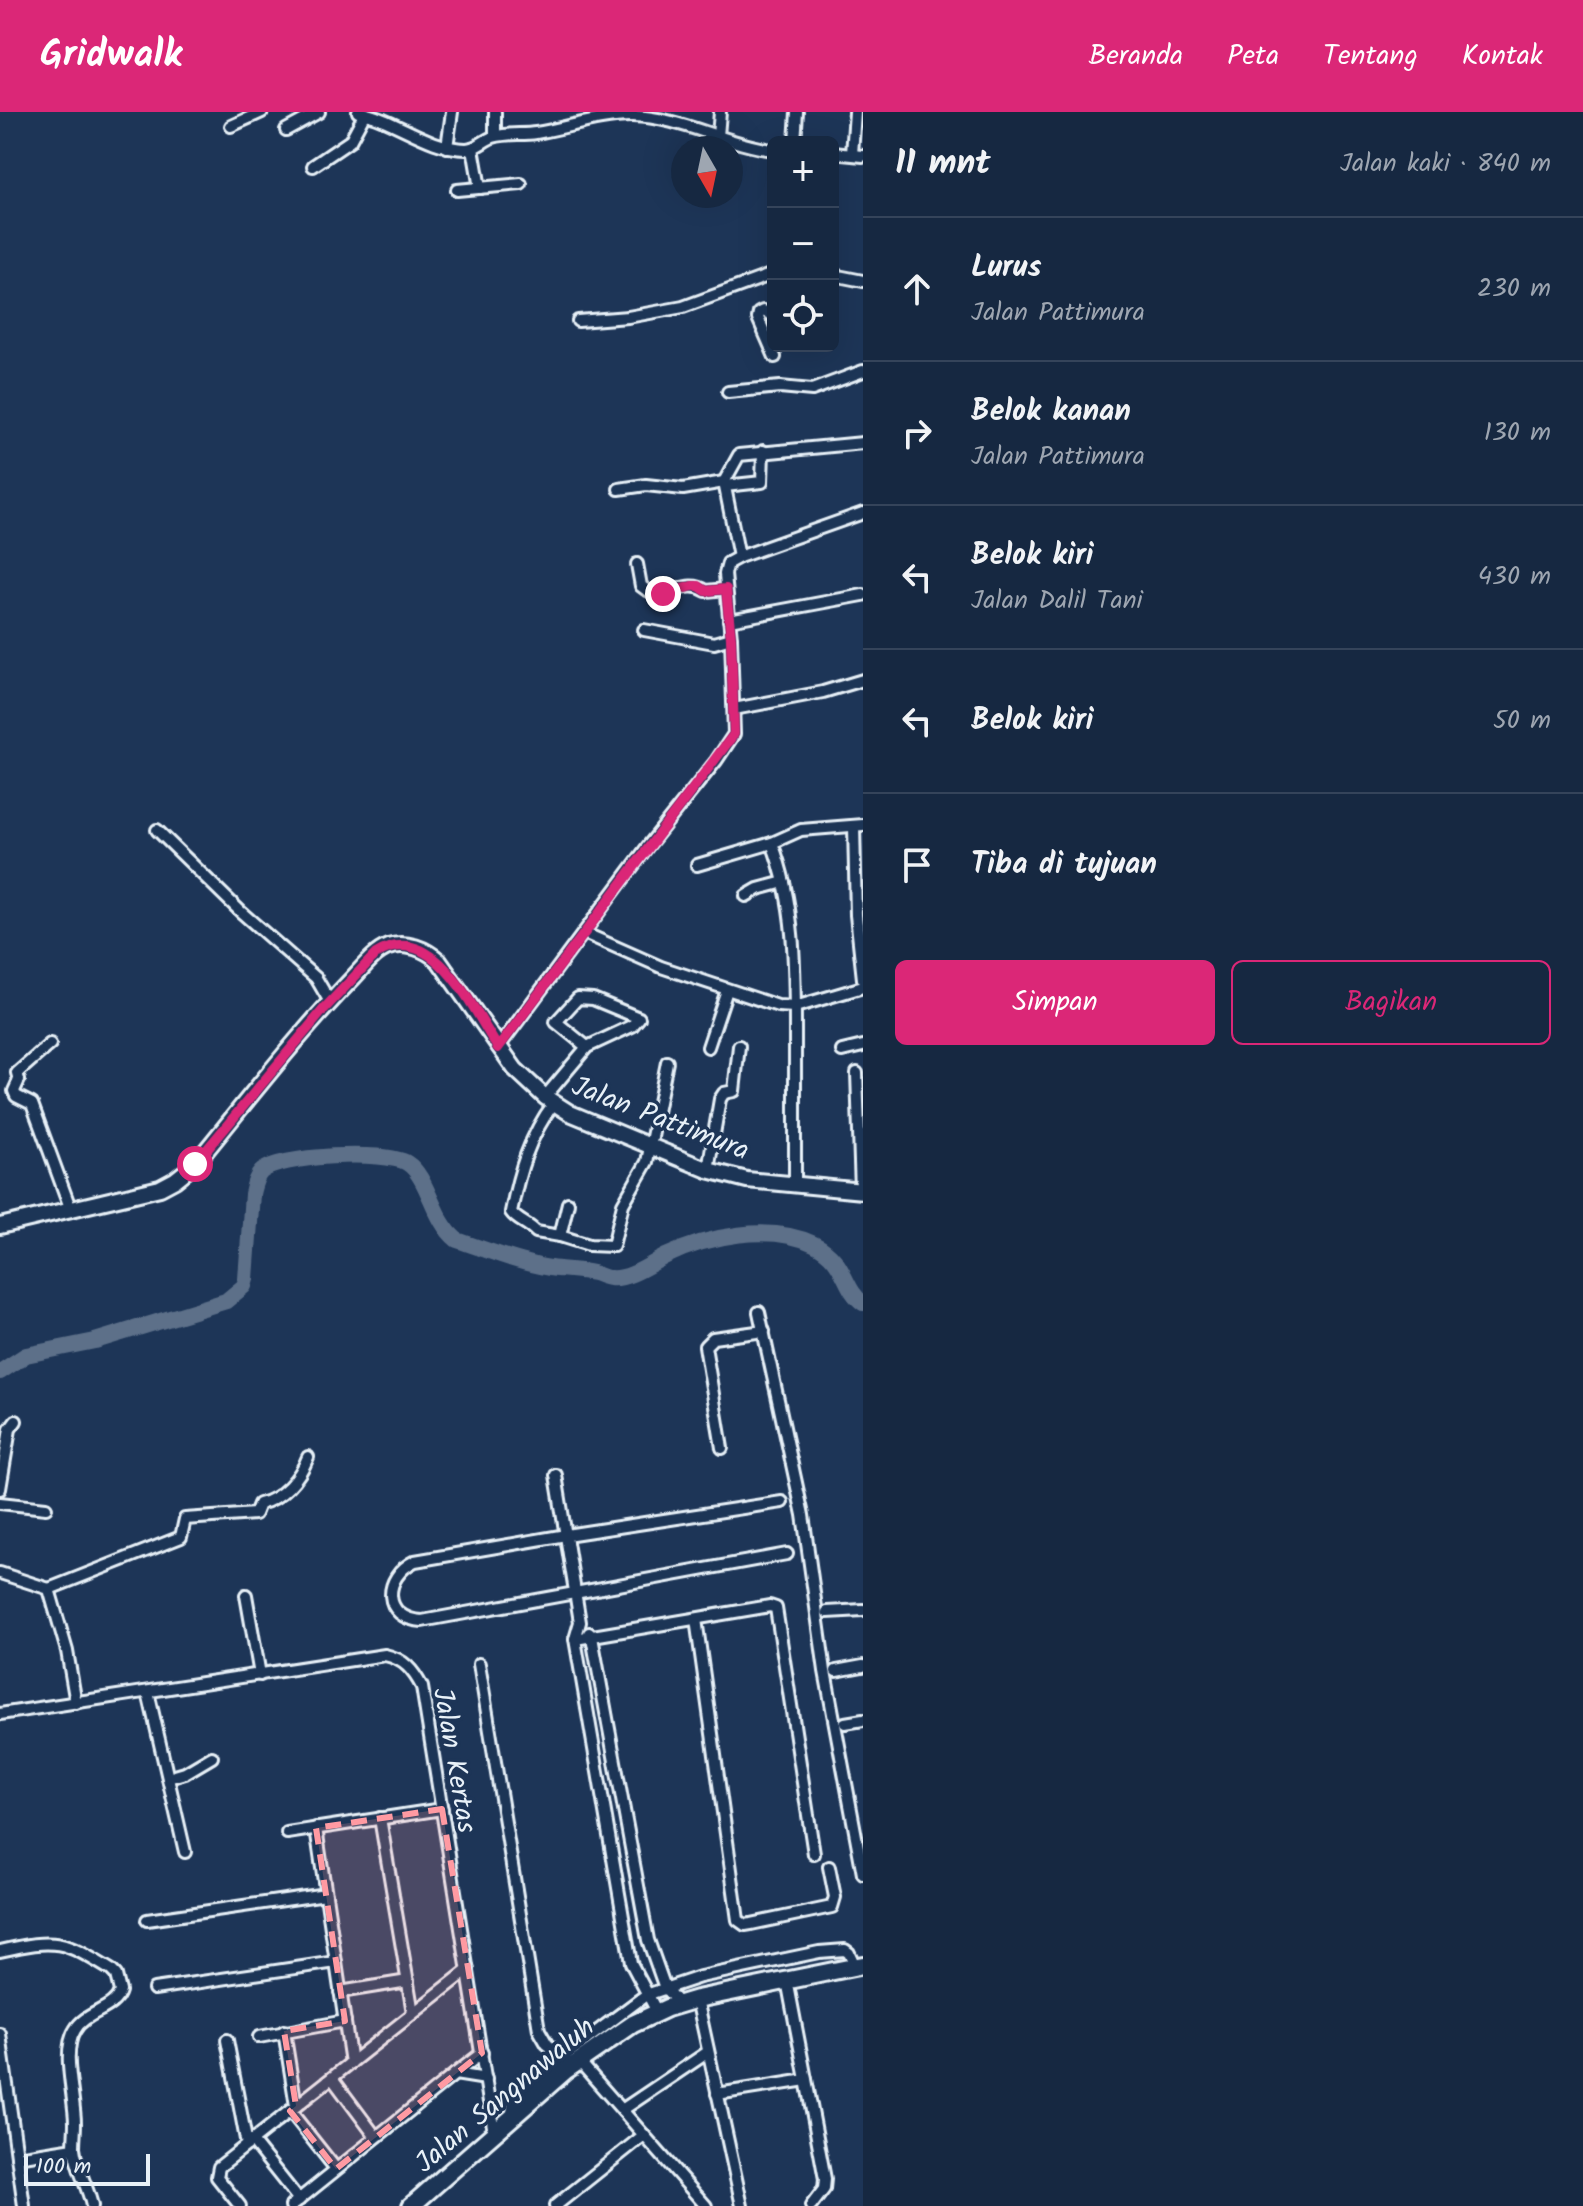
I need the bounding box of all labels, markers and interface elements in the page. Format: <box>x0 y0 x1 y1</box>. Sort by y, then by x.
text: Gridwalk <box>40 26 182 86</box>
text: Beranda <box>1088 34 1183 79</box>
text: Peta <box>1227 34 1279 79</box>
text: Tentang <box>1323 34 1418 79</box>
text: Kontak <box>1462 34 1543 79</box>
north arrow <box>671 136 743 208</box>
map controls <box>767 136 839 352</box>
button: + <box>767 136 839 208</box>
text: 11 mnt <box>895 137 991 191</box>
text: Jalan kaki · 840 m <box>1340 143 1551 185</box>
button: − <box>767 208 839 280</box>
text: Lurus <box>971 244 1041 292</box>
icon: ahead <box>895 267 939 311</box>
text: 230 m <box>1477 268 1551 310</box>
button: locate <box>767 280 839 352</box>
text: Jalan Pattimura <box>971 292 1145 334</box>
text: Belok kanan <box>971 388 1131 436</box>
icon: right <box>895 411 939 455</box>
text: 130 m <box>1484 412 1551 454</box>
text: Jalan Pattimura <box>971 436 1145 478</box>
text: Belok kiri <box>971 532 1094 580</box>
icon: left <box>895 555 939 599</box>
text: 430 m <box>1478 556 1551 598</box>
route end <box>645 576 681 612</box>
text: Jalan Dalil Tani <box>971 580 1143 622</box>
text: Belok kiri <box>971 697 1094 745</box>
icon: left <box>895 699 939 743</box>
text: 50 m <box>1493 700 1551 742</box>
text: Tiba di tujuan <box>971 841 1157 889</box>
icon: arrive <box>895 843 939 887</box>
button: Simpan <box>895 960 1215 1045</box>
button: Bagikan <box>1231 960 1551 1045</box>
street label: Jalan Pattimura <box>565 1065 756 1174</box>
route start <box>177 1146 213 1182</box>
street label: Jalan Kertas <box>419 1684 488 1837</box>
street label: Jalan Sangnawaluh <box>405 2007 606 2185</box>
scale bar <box>24 2150 150 2186</box>
text: 100 m <box>36 2150 91 2185</box>

